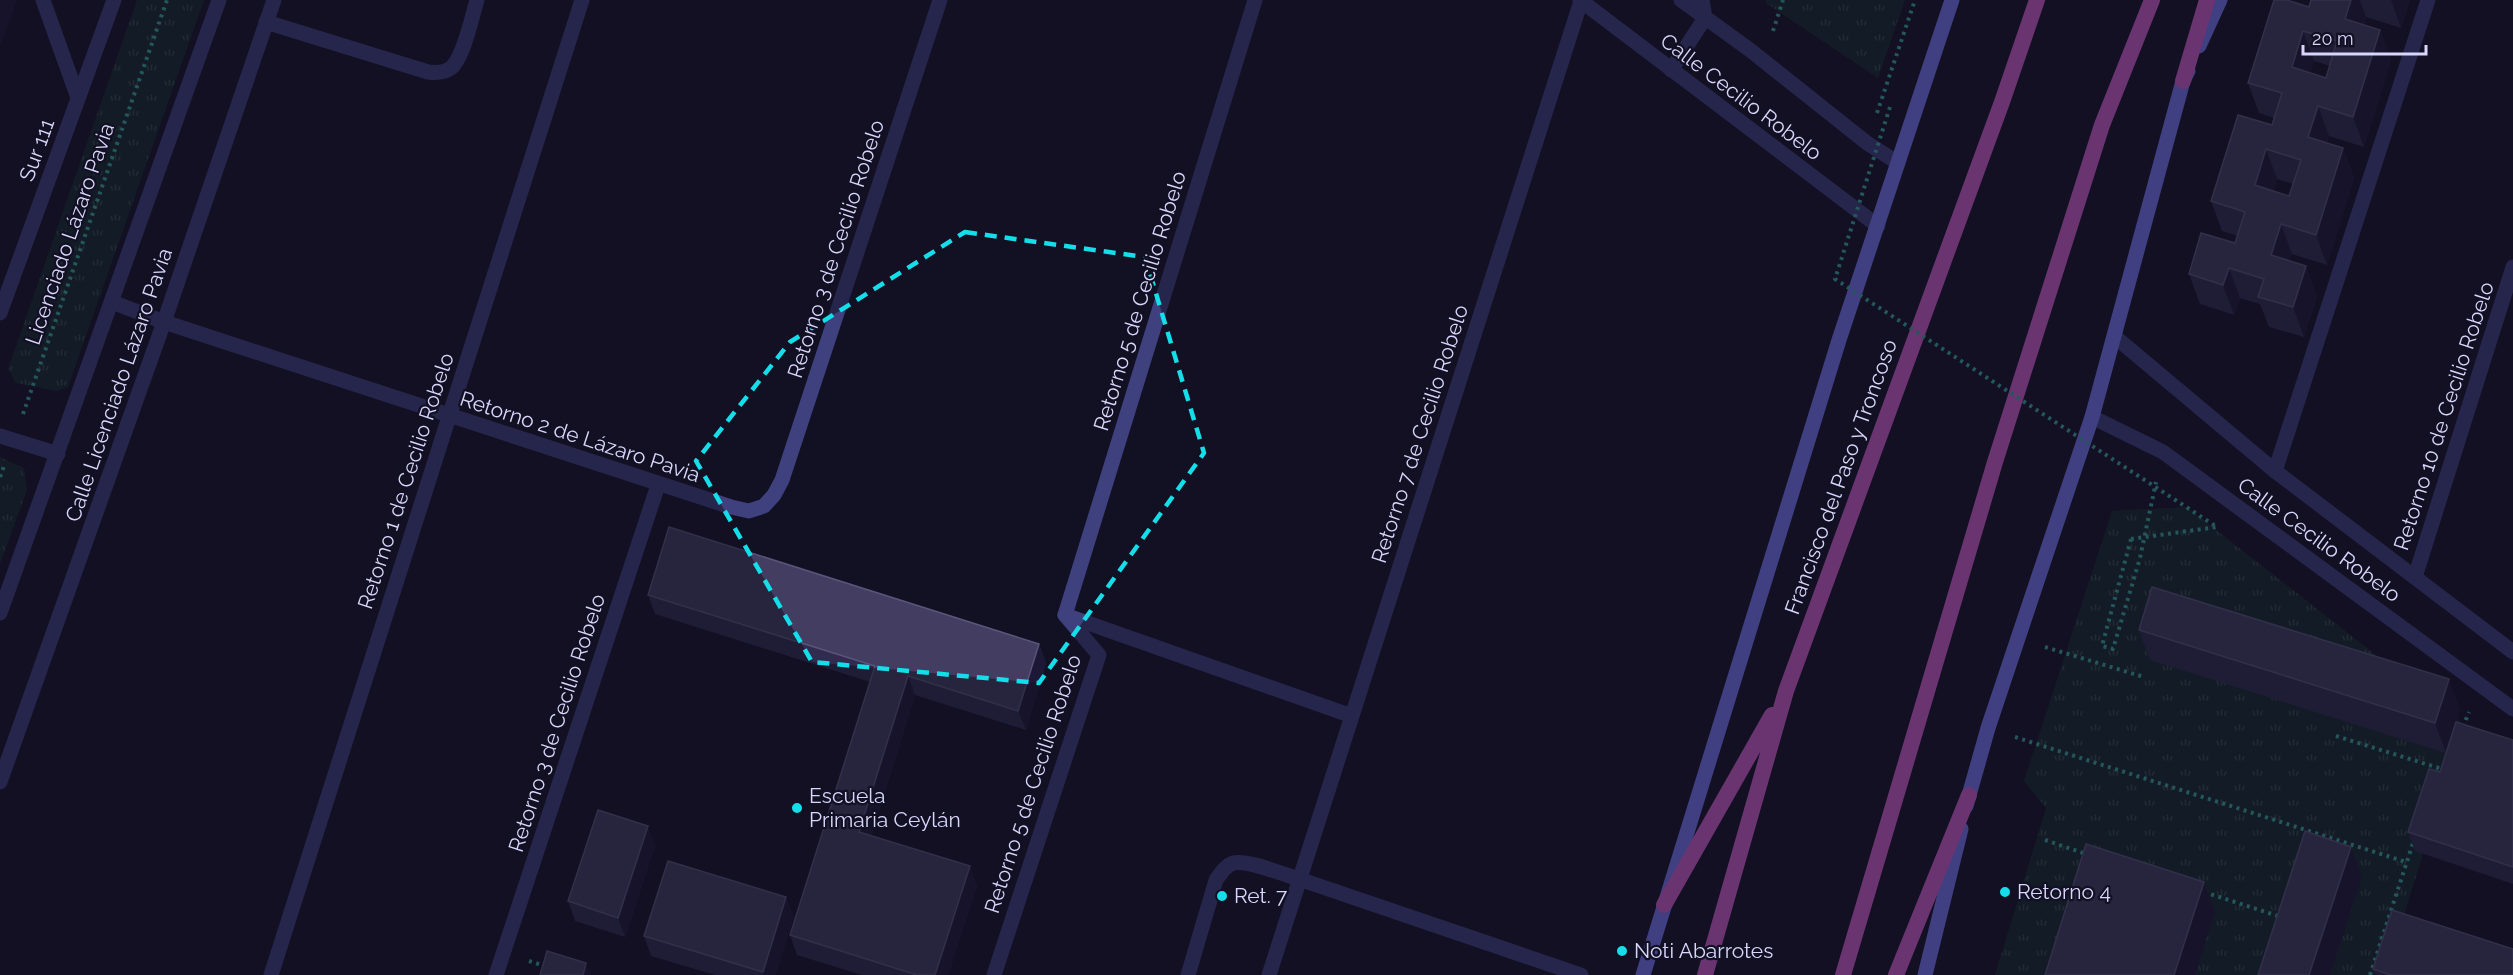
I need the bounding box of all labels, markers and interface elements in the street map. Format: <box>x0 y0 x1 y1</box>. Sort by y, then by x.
scale bar <box>2303 18 2426 56</box>
street label: Calle Cecilio Robelo <box>1656 28 1827 165</box>
text: 20 m <box>2312 28 2354 49</box>
street label: Sur 111 <box>14 115 59 184</box>
street label: Retorno 3 de Cecilio Robelo <box>782 117 889 381</box>
street label: Licenciado Lázaro Pavia <box>20 120 119 348</box>
street label: Retorno 5 de Cecilio Robelo <box>1088 168 1191 434</box>
street label: Calle Licenciado Lázaro Pavia <box>60 245 177 525</box>
street label: Retorno 10 de Cecilio Robelo <box>2388 279 2499 553</box>
street label: Retorno 7 de Cecilio Robelo <box>1366 302 1473 566</box>
street label: Francisco del Paso y Troncoso <box>1779 336 1902 618</box>
street label: Retorno 1 de Cecilio Robelo <box>352 350 459 612</box>
street label: Retorno 2 de Lázaro Pavia <box>457 386 703 487</box>
street label: Calle Cecilio Robelo <box>2233 472 2406 607</box>
street label: Retorno 3 de Cecilio Robelo <box>503 591 610 855</box>
street label: Retorno 5 de Cecilio Robelo <box>979 651 1086 916</box>
place label: Escuela Primaria Ceylán <box>809 783 961 832</box>
marker: Escuela Primaria Ceylán <box>790 801 804 815</box>
place label: Retorno 4 <box>2017 879 2111 904</box>
place label: Ret. 7 <box>1234 883 1288 908</box>
marker: Retorno 4 <box>1998 885 2012 899</box>
marker: Ret. 7 <box>1215 889 1229 903</box>
place label: Noti Abarrotes <box>1634 938 1773 963</box>
marker: Noti Abarrotes <box>1615 944 1629 958</box>

